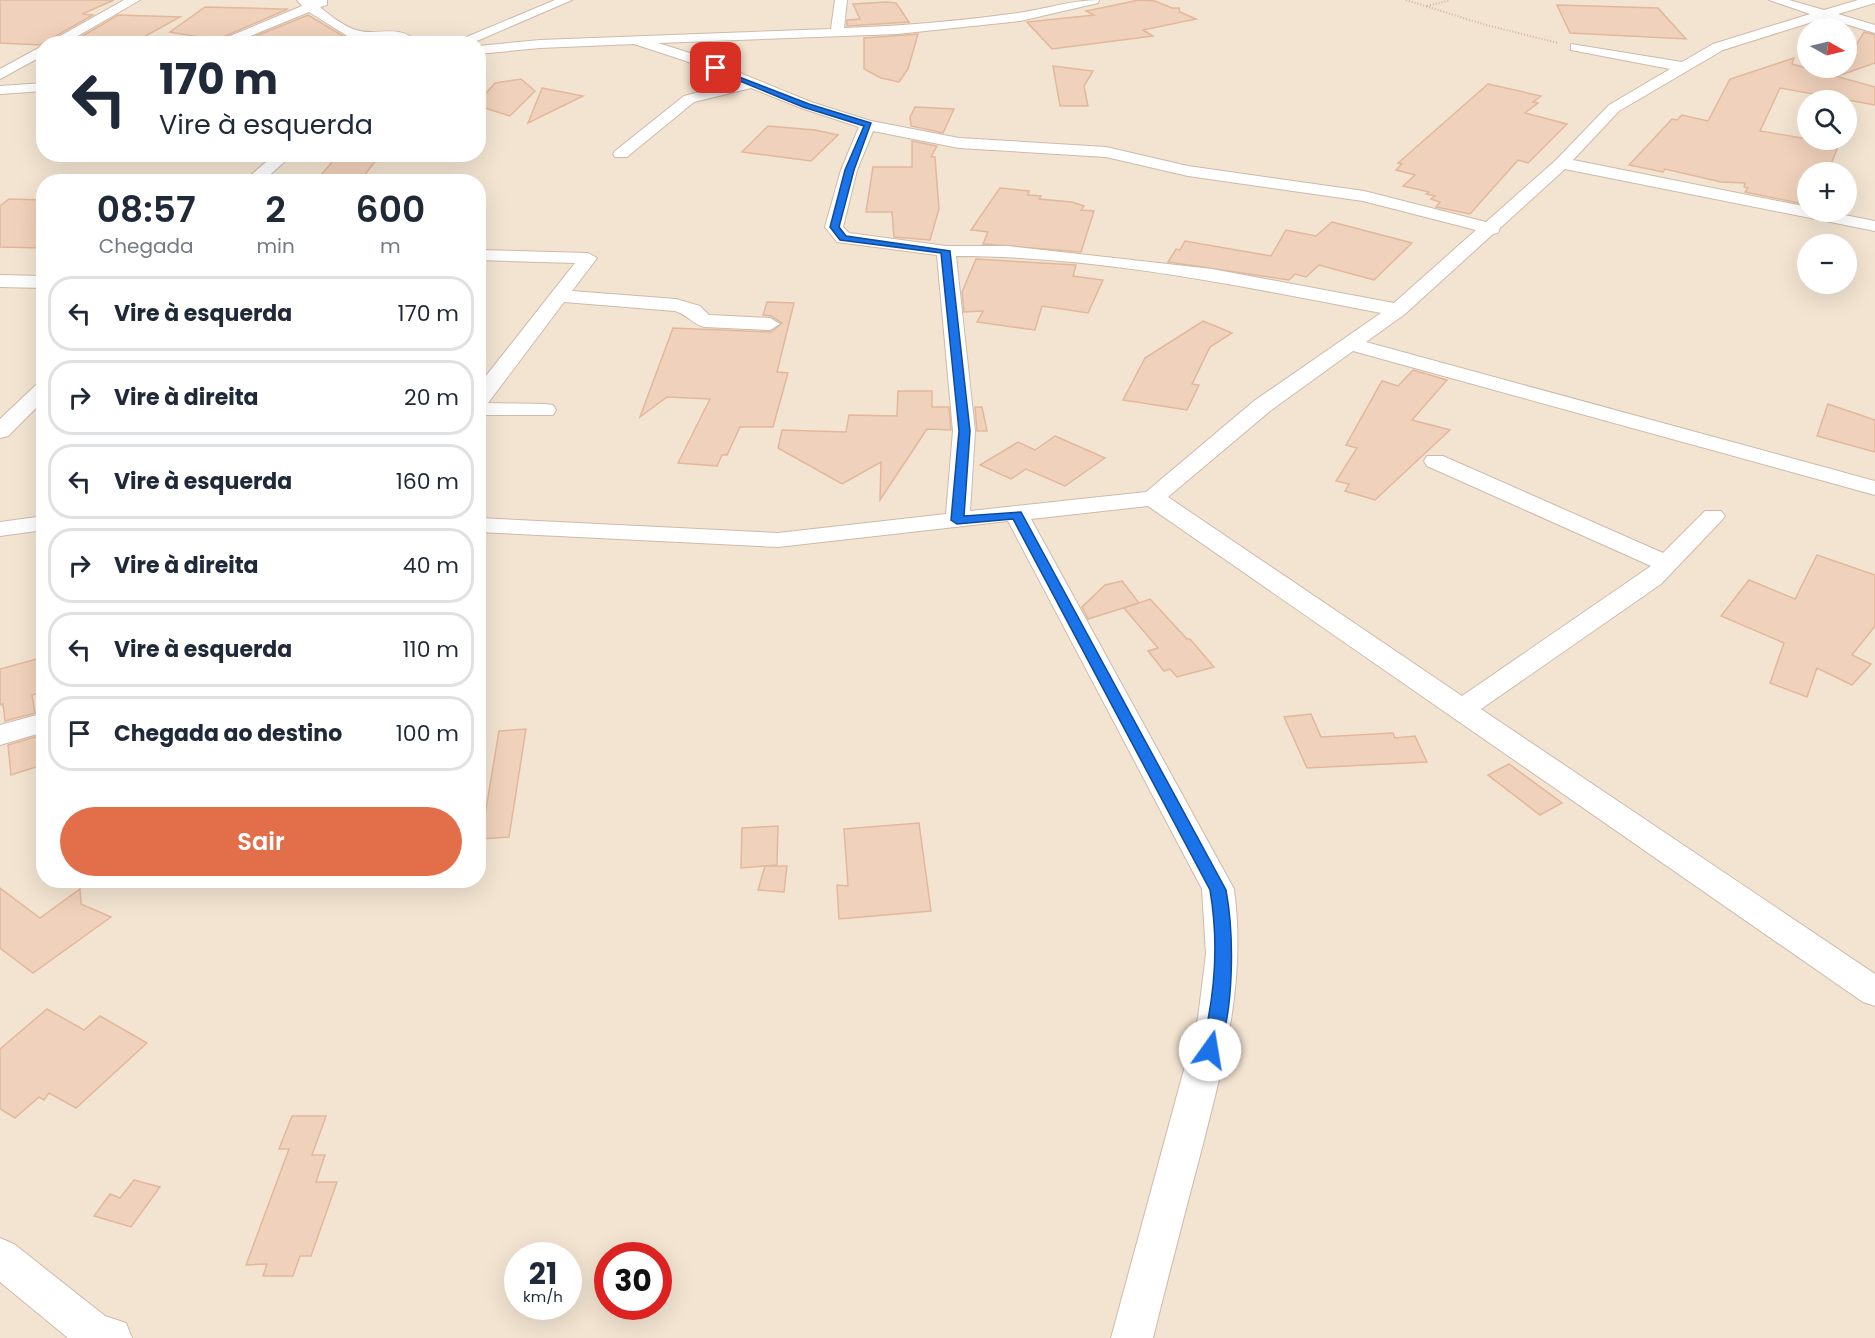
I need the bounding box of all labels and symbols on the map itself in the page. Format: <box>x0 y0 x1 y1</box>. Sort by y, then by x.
north arrow <box>1797 18 1857 78</box>
pin <box>690 42 741 93</box>
position arrow <box>1178 1018 1242 1082</box>
speed limit sign: 30 <box>594 1242 672 1320</box>

